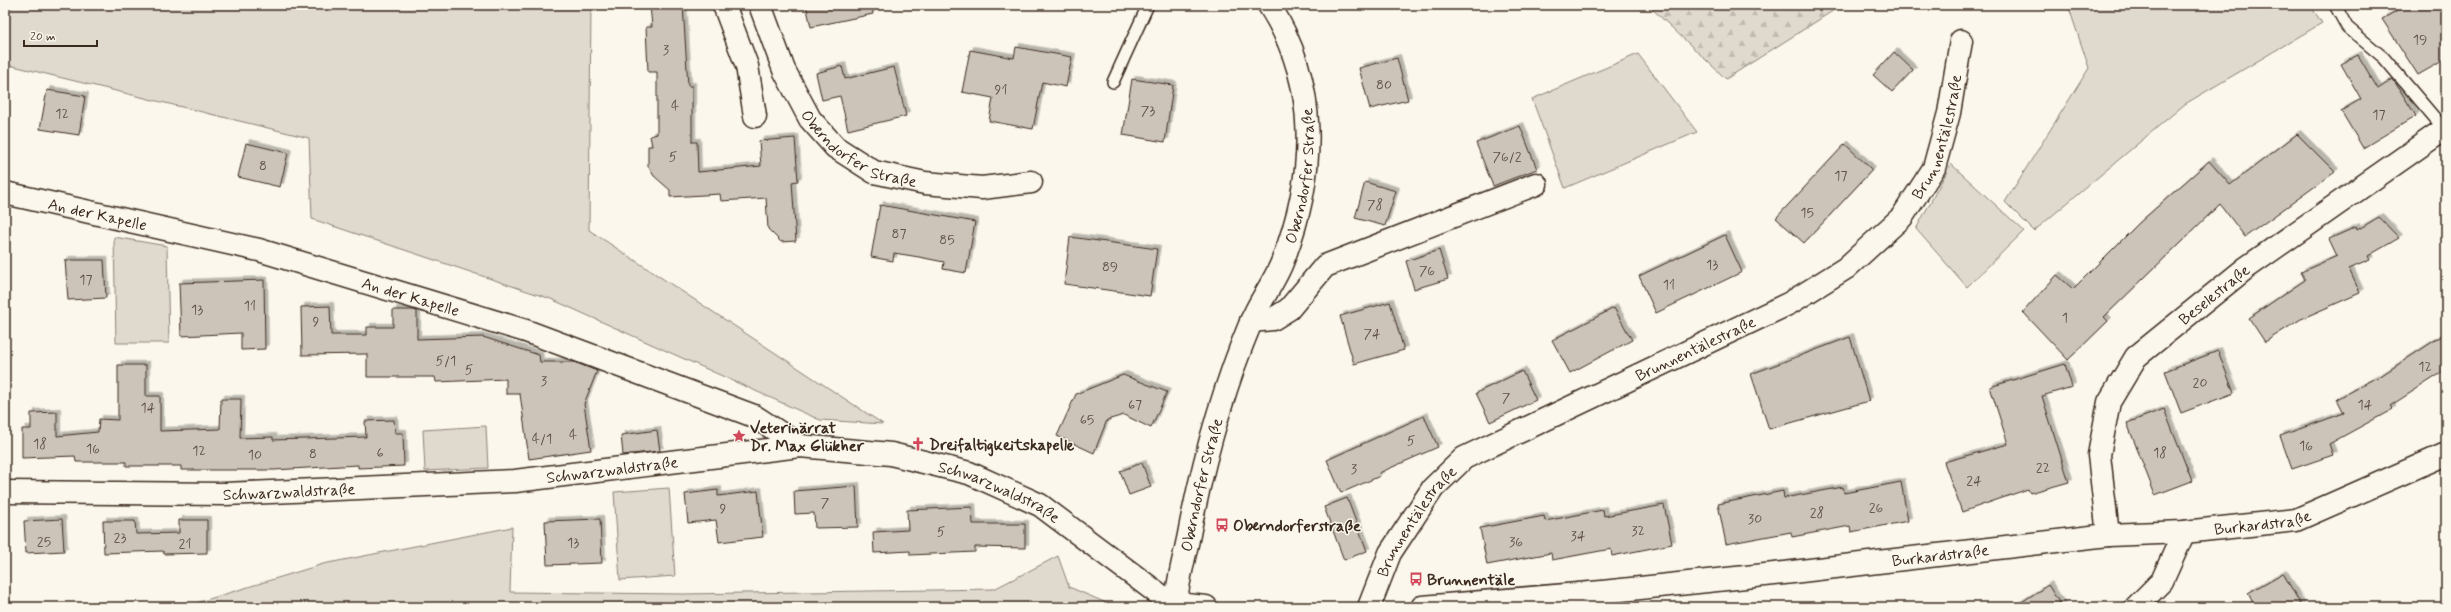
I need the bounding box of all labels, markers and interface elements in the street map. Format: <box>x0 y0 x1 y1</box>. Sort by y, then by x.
scale bar <box>24 22 97 48</box>
text: 20 m <box>30 29 56 45</box>
house number: 19 <box>2413 31 2427 49</box>
house number: 3 <box>663 41 669 59</box>
street label: Brunnentälestraße <box>1907 73 1967 204</box>
house number: 80 <box>1376 76 1392 94</box>
house number: 91 <box>995 81 1007 99</box>
house number: 4 <box>671 97 679 115</box>
house number: 73 <box>1141 102 1155 120</box>
house number: 12 <box>55 105 69 123</box>
house number: 17 <box>2372 106 2386 124</box>
street label: Oberndorfer Straße <box>795 107 919 193</box>
street label: Oberndorfer Straße <box>1281 107 1320 247</box>
house number: 5 <box>669 148 677 166</box>
house number: 76/2 <box>1492 148 1522 166</box>
house number: 8 <box>259 157 267 175</box>
house number: 17 <box>1834 167 1848 185</box>
street label: An der Kapelle <box>46 194 149 237</box>
house number: 78 <box>1367 196 1383 214</box>
house number: 15 <box>1800 204 1814 222</box>
house number: 87 <box>892 225 906 243</box>
house number: 85 <box>939 231 955 249</box>
house number: 13 <box>1706 256 1718 274</box>
house number: 89 <box>1102 258 1118 276</box>
street label: Beselestraße <box>2175 260 2255 330</box>
house number: 76 <box>1419 262 1435 280</box>
house number: 17 <box>79 271 93 289</box>
street label: An der Kapelle <box>359 273 462 322</box>
house number: 11 <box>1663 276 1675 294</box>
house number: 11 <box>244 297 256 315</box>
house number: 13 <box>191 301 203 319</box>
house number: 1 <box>2062 309 2068 327</box>
street label: Brunnentälestraße <box>1632 312 1760 387</box>
house number: 9 <box>313 313 320 331</box>
house number: 74 <box>1364 325 1381 343</box>
house number: 5/1 <box>436 352 456 370</box>
house number: 12 <box>2418 358 2432 376</box>
house number: 5 <box>465 361 473 379</box>
house number: 3 <box>541 372 547 390</box>
house number: 20 <box>2193 374 2207 392</box>
house number: 7 <box>1502 389 1511 407</box>
house number: 67 <box>1128 396 1142 414</box>
house number: 14 <box>2358 396 2373 414</box>
house number: 14 <box>141 399 156 417</box>
house number: 65 <box>1080 411 1094 429</box>
street label: Oberndorfer Straße <box>1177 416 1228 554</box>
place label: Veterinärrat Dr. Max Glükher <box>750 418 865 457</box>
house number: 4 <box>569 426 577 444</box>
place icon: Veterinärrat Dr. Max Glükher <box>731 428 747 444</box>
house number: 4/1 <box>532 430 552 448</box>
house number: 5 <box>1407 432 1415 450</box>
house number: 18 <box>33 435 47 453</box>
place label: Dreifaltigkeitskapelle <box>929 435 1075 457</box>
church icon: Dreifaltigkeitskapelle <box>910 436 926 452</box>
house number: 16 <box>2299 437 2313 455</box>
house number: 16 <box>86 440 100 458</box>
house number: 12 <box>192 442 206 460</box>
house number: 6 <box>376 444 384 462</box>
house number: 18 <box>2153 444 2167 462</box>
house number: 8 <box>309 445 317 463</box>
house number: 10 <box>248 446 262 464</box>
street label: Schwarzwaldstraße <box>545 452 679 489</box>
street label: Schwarzwaldstraße <box>936 457 1064 529</box>
house number: 22 <box>2036 459 2050 477</box>
house number: 3 <box>1351 460 1357 478</box>
street label: Brunnentälestraße <box>1373 462 1462 580</box>
house number: 24 <box>1966 472 1982 490</box>
street label: Schwarzwaldstraße <box>222 479 356 506</box>
house number: 7 <box>821 494 830 512</box>
house number: 26 <box>1869 499 1884 517</box>
house number: 9 <box>720 500 727 518</box>
house number: 28 <box>1810 504 1824 522</box>
street label: Burkardstraße <box>2213 506 2315 541</box>
house number: 30 <box>1748 510 1762 528</box>
place label: Oberndorferstraße <box>1233 516 1361 537</box>
bus stop icon: Oberndorferstraße <box>1214 517 1230 533</box>
house number: 32 <box>1631 522 1645 540</box>
house number: 5 <box>937 523 945 541</box>
house number: 34 <box>1571 527 1586 545</box>
house number: 23 <box>114 529 126 547</box>
house number: 25 <box>37 533 51 551</box>
house number: 36 <box>1509 533 1523 551</box>
house number: 13 <box>567 534 579 552</box>
house number: 21 <box>179 535 191 553</box>
street label: Burkardstraße <box>1891 540 1990 572</box>
place label: Brunnentäle <box>1427 570 1515 591</box>
bus stop icon: Brunnentäle <box>1408 571 1424 587</box>

